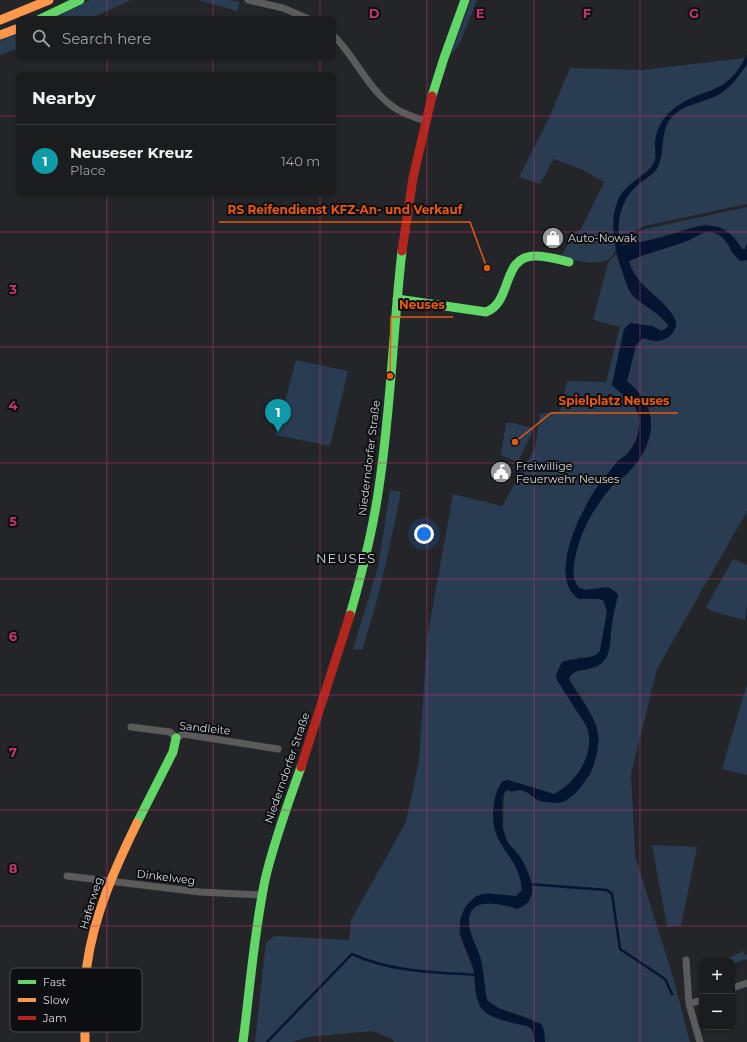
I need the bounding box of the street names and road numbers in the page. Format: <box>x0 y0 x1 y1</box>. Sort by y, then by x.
street label: Niederndorfer Straße <box>355 399 383 517</box>
street label: Niederndorfer Straße <box>261 710 313 825</box>
street label: Sandleite <box>179 718 232 738</box>
street label: Dinkelweg <box>136 866 196 888</box>
street label: Haferweg <box>76 875 106 931</box>

